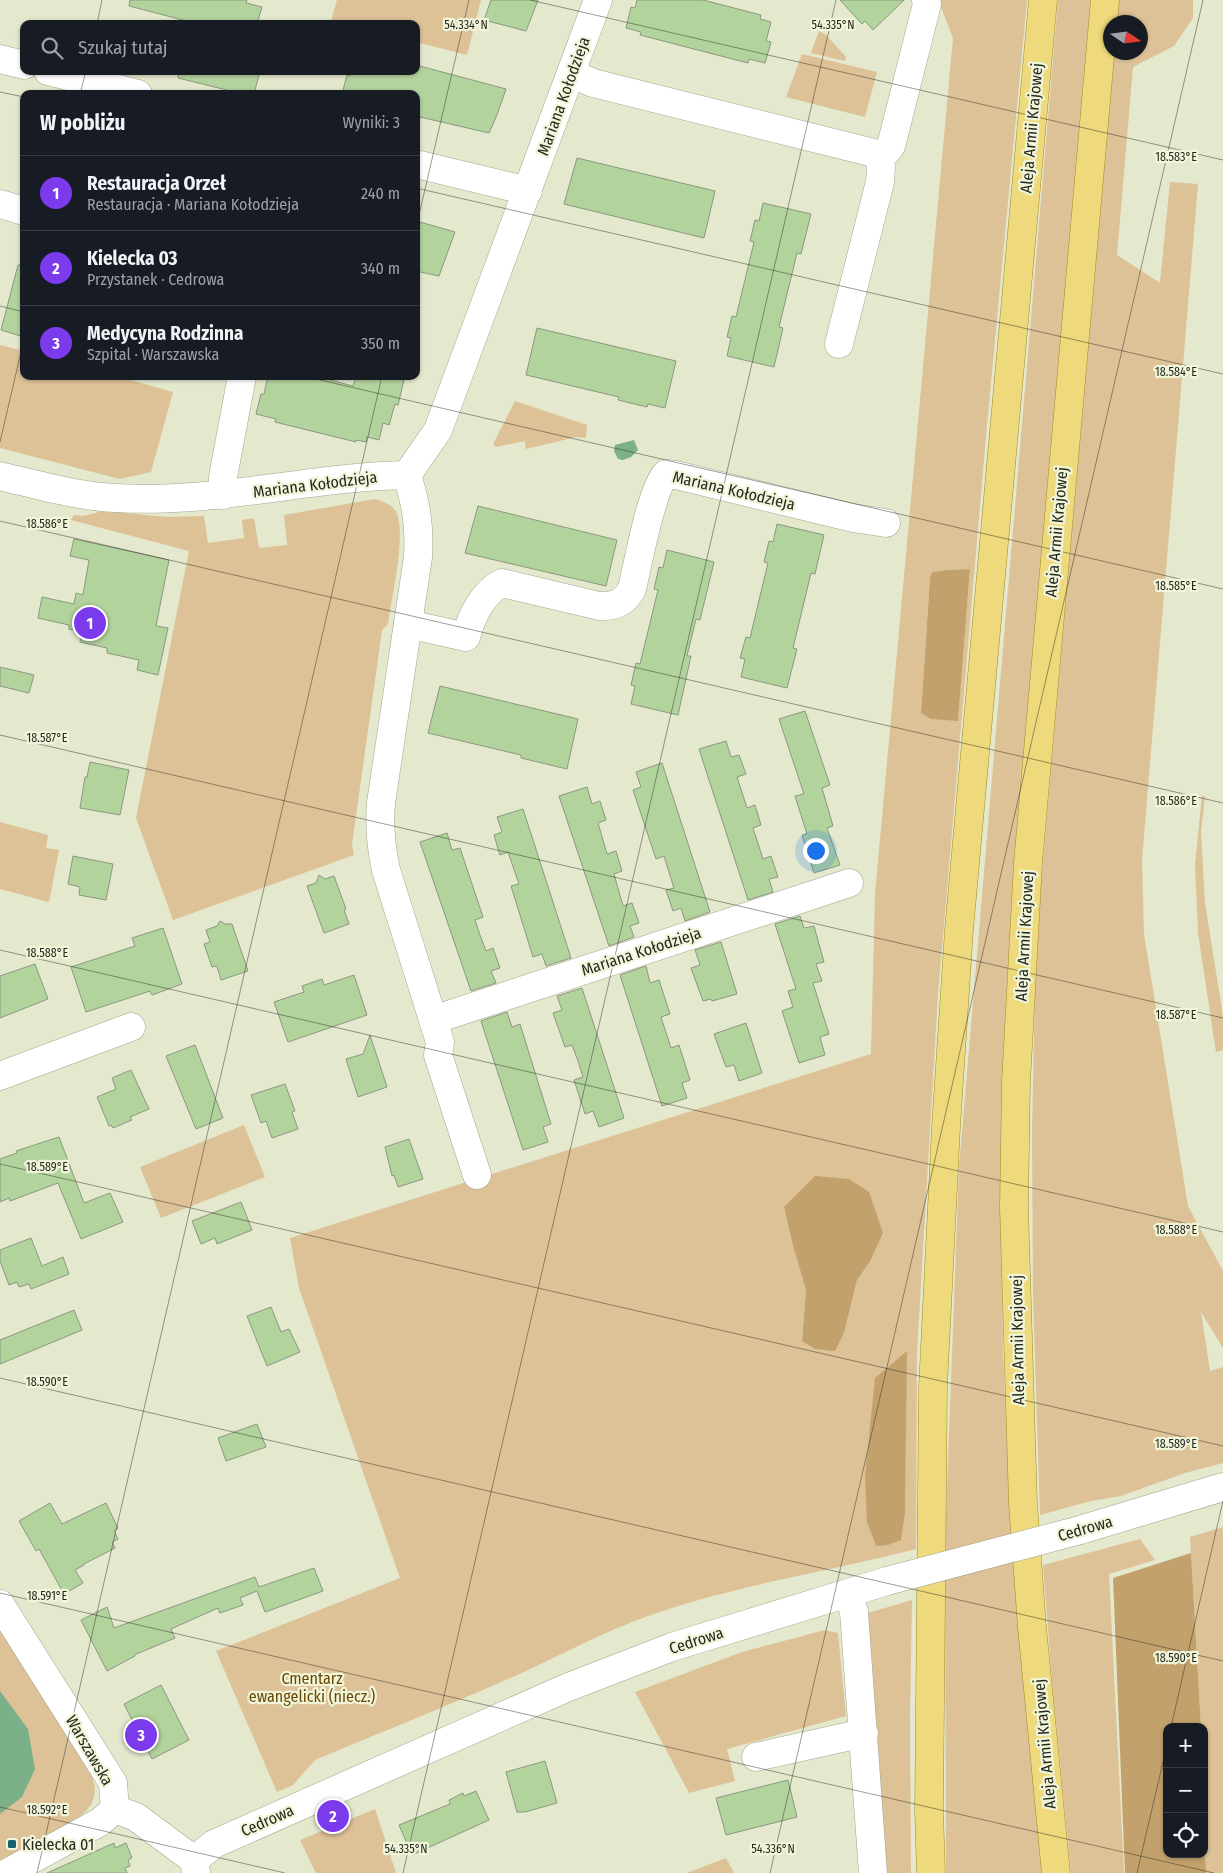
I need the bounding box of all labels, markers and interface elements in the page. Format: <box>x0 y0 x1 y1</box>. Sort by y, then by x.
north arrow <box>1103 15 1148 60</box>
text: 54.334°N <box>444 18 488 32</box>
text: 54.335°N <box>811 18 855 32</box>
search box <box>20 20 420 75</box>
icon: search <box>38 34 66 62</box>
street label: Mariana Kołodzieja <box>533 34 594 158</box>
text: Szukaj tutaj <box>78 36 168 59</box>
street label: Aleja Armii Krajowej <box>1016 62 1047 194</box>
text: W pobliżu <box>40 110 125 136</box>
text: Wyniki: 3 <box>343 113 400 132</box>
text: 18.583°E <box>1155 150 1197 164</box>
text: Restauracja Orzeł <box>87 172 226 195</box>
text: 1 <box>53 184 59 203</box>
text: 240 m <box>361 184 400 203</box>
text: Restauracja · Mariana Kołodzieja <box>87 195 299 214</box>
text: Kielecka 03 <box>87 247 178 270</box>
text: 2 <box>52 259 60 278</box>
text: 340 m <box>361 259 400 278</box>
text: Przystanek · Cedrowa <box>87 270 224 289</box>
text: Medycyna Rodzinna <box>87 322 243 345</box>
text: 3 <box>52 334 60 353</box>
text: 350 m <box>361 334 400 353</box>
text: Szpital · Warszawska <box>87 345 219 364</box>
text: 18.584°E <box>1155 365 1197 379</box>
street label: Aleja Armii Krajowej <box>1041 466 1072 598</box>
street label: Mariana Kołodzieja <box>252 467 378 502</box>
street label: Mariana Kołodzieja <box>671 467 797 514</box>
text: 18.586°E <box>26 517 68 531</box>
text: 18.585°E <box>1155 579 1197 593</box>
pin: 1 <box>74 604 106 642</box>
text: 18.587°E <box>27 731 68 745</box>
text: 18.586°E <box>1155 794 1197 808</box>
your location <box>803 838 829 864</box>
street label: Aleja Armii Krajowej <box>1012 870 1037 1002</box>
street label: Mariana Kołodzieja <box>579 923 704 980</box>
text: 18.588°E <box>26 946 68 960</box>
text: 18.587°E <box>1156 1008 1197 1022</box>
text: 18.589°E <box>26 1160 68 1174</box>
text: 18.588°E <box>1155 1223 1197 1237</box>
street label: Aleja Armii Krajowej <box>1007 1275 1028 1405</box>
text: 18.590°E <box>26 1375 68 1389</box>
text: 18.589°E <box>1155 1437 1197 1451</box>
street label: Cedrowa <box>1056 1512 1115 1545</box>
text: 18.591°E <box>27 1589 67 1603</box>
street label: Cedrowa <box>667 1623 726 1658</box>
text: 18.590°E <box>1155 1651 1197 1665</box>
park label: Cmentarz ewangelicki (niecz.) <box>249 1669 375 1706</box>
street label: Aleja Armii Krajowej <box>1029 1678 1060 1810</box>
street label: Warszawska <box>62 1712 117 1789</box>
pin: 3 <box>125 1716 157 1754</box>
map controls <box>1163 1723 1208 1858</box>
button: + <box>1163 1723 1208 1768</box>
button: − <box>1163 1768 1208 1813</box>
pin: 2 <box>317 1797 349 1835</box>
street label: Cedrowa <box>238 1800 297 1841</box>
text: 18.592°E <box>27 1803 68 1817</box>
button: locate <box>1163 1813 1208 1858</box>
place label: Kielecka 01 <box>22 1835 94 1854</box>
marker: Kielecka 01 <box>6 1838 18 1850</box>
text: 54.335°N <box>384 1842 428 1856</box>
text: 54.336°N <box>751 1842 795 1856</box>

